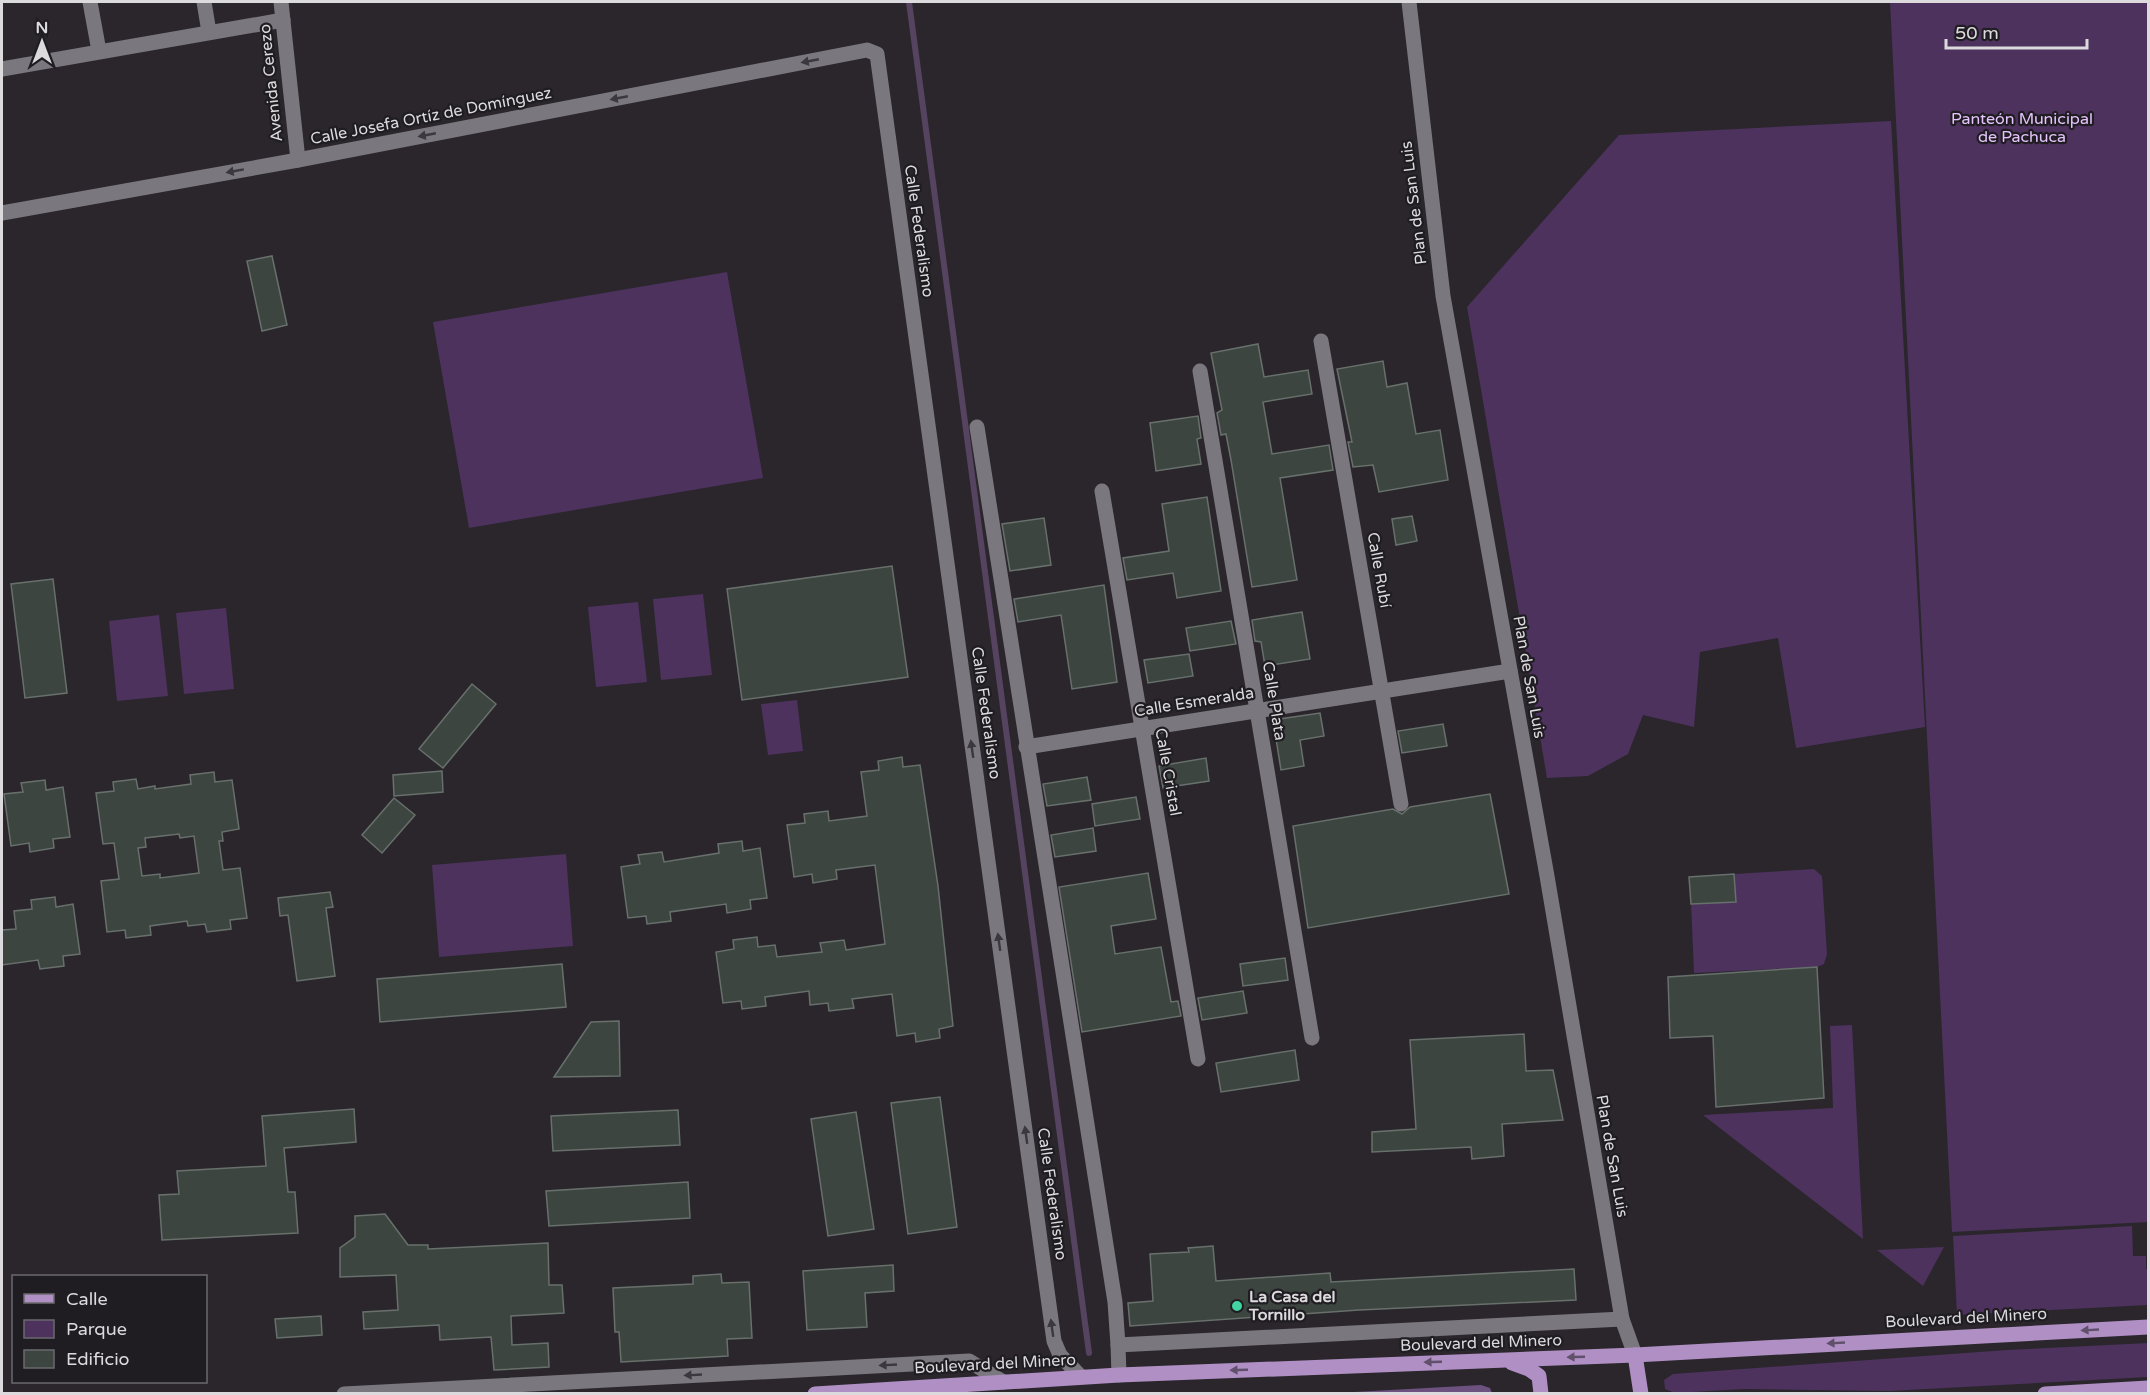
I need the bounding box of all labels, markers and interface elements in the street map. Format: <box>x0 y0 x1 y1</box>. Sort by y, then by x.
north arrow <box>12 12 72 72</box>
scale bar <box>1946 12 2087 50</box>
text: N <box>36 18 48 38</box>
text: 50 m <box>1955 22 1999 44</box>
street label: Avenida Cerezo <box>255 23 287 143</box>
one-way arrow <box>800 57 819 66</box>
street label: Calle Josefa Ortíz de Domínguez <box>309 83 553 149</box>
one-way arrow <box>609 94 628 103</box>
park label: Panteón Municipal de Pachuca <box>1951 109 2093 147</box>
one-way arrow <box>417 131 436 140</box>
street label: Plan de San Luis <box>1397 140 1431 266</box>
street label: Calle Federalismo <box>900 163 938 299</box>
one-way arrow <box>226 167 245 176</box>
street label: Calle Rubí <box>1363 531 1395 609</box>
street label: Plan de San Luis <box>1508 614 1550 740</box>
street label: Calle Federalismo <box>967 645 1005 781</box>
street label: Calle Plata <box>1258 660 1290 742</box>
street label: Calle Esmeralda <box>1133 683 1255 721</box>
street label: Calle Cristal <box>1150 726 1186 818</box>
one-way arrow <box>968 739 977 758</box>
one-way arrow <box>995 932 1004 951</box>
street label: Plan de San Luis <box>1591 1093 1633 1219</box>
one-way arrow <box>1021 1125 1030 1144</box>
street label: Calle Federalismo <box>1033 1126 1071 1262</box>
legend <box>12 1275 207 1383</box>
place label: La Casa del Tornillo <box>1248 1287 1335 1325</box>
text: Calle <box>66 1288 108 1310</box>
marker: La Casa del Tornillo <box>1230 1299 1244 1313</box>
street label: Boulevard del Minero <box>1885 1304 2047 1332</box>
text: Parque <box>66 1318 127 1340</box>
one-way arrow <box>1048 1319 1057 1338</box>
one-way arrow <box>2081 1325 2100 1335</box>
street label: Boulevard del Minero <box>1400 1330 1562 1356</box>
one-way arrow <box>1826 1339 1845 1348</box>
text: Edificio <box>66 1348 130 1370</box>
street label: Boulevard del Minero <box>914 1350 1076 1378</box>
one-way arrow <box>1567 1352 1586 1362</box>
one-way arrow <box>1424 1358 1443 1367</box>
one-way arrow <box>878 1361 897 1370</box>
one-way arrow <box>1229 1366 1248 1375</box>
one-way arrow <box>683 1370 702 1379</box>

